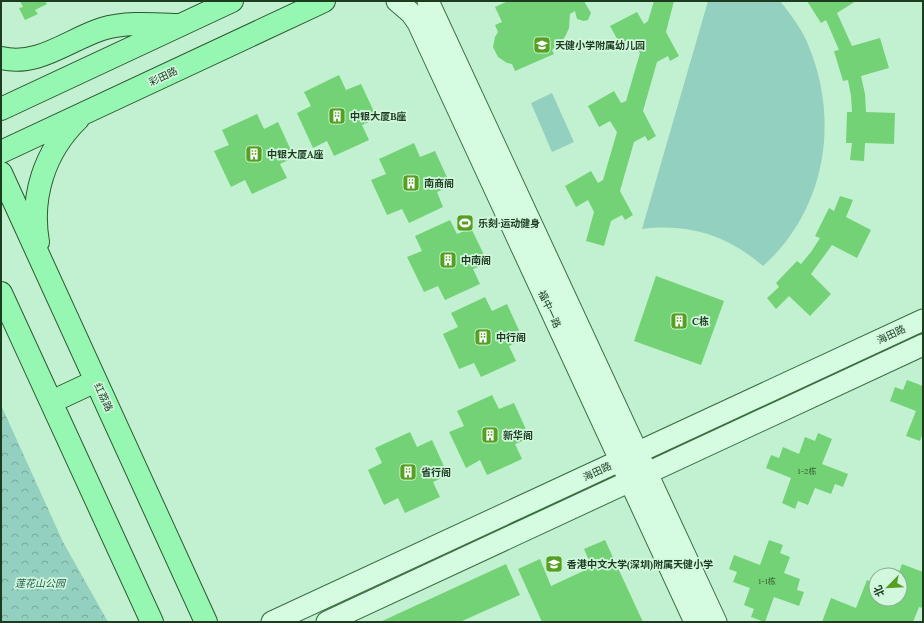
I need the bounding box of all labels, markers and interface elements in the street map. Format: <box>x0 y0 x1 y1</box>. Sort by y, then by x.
school or university icon: 天健小学附属幼儿园 <box>532 35 552 55</box>
place label: 天健小学附属幼儿园 <box>555 39 645 52</box>
street label: 彩田路 <box>147 64 180 89</box>
building icon: 中银大厦B座 <box>327 106 347 126</box>
place label: 中银大厦B座 <box>350 110 407 123</box>
building icon: 中银大厦A座 <box>244 144 264 164</box>
place label: 中银大厦A座 <box>267 148 324 161</box>
building icon: 南商阁 <box>401 173 421 193</box>
place label: 南商阁 <box>424 177 454 190</box>
sports icon: 乐刻·运动健身 <box>455 213 475 233</box>
place label: 乐刻·运动健身 <box>478 217 540 230</box>
building icon: 中南阁 <box>438 250 458 270</box>
place label: 中南阁 <box>461 254 491 267</box>
street label: 福中一路 <box>535 288 564 330</box>
building icon: C栋 <box>669 311 689 331</box>
place label: C栋 <box>692 315 709 328</box>
street label: 海田路 <box>875 322 908 347</box>
building icon: 中行阁 <box>473 327 493 347</box>
place label: 中行阁 <box>496 331 526 344</box>
street label: 红荔路 <box>91 381 116 414</box>
building icon: 新华阁 <box>480 425 500 445</box>
place label: 新华阁 <box>503 429 533 442</box>
street label: 海田路 <box>581 459 614 484</box>
building icon: 省行阁 <box>398 462 418 482</box>
place label: 省行阁 <box>421 466 451 479</box>
house number: 1-2栋 <box>798 466 816 476</box>
school or university icon: 香港中文大学(深圳)附属天健小学 <box>544 554 564 574</box>
place label: 香港中文大学(深圳)附属天健小学 <box>566 558 713 571</box>
north arrow <box>868 567 908 607</box>
house number: 1-1栋 <box>758 576 776 586</box>
park label: 莲花山公园 <box>15 577 67 590</box>
text: 北 <box>870 583 887 599</box>

